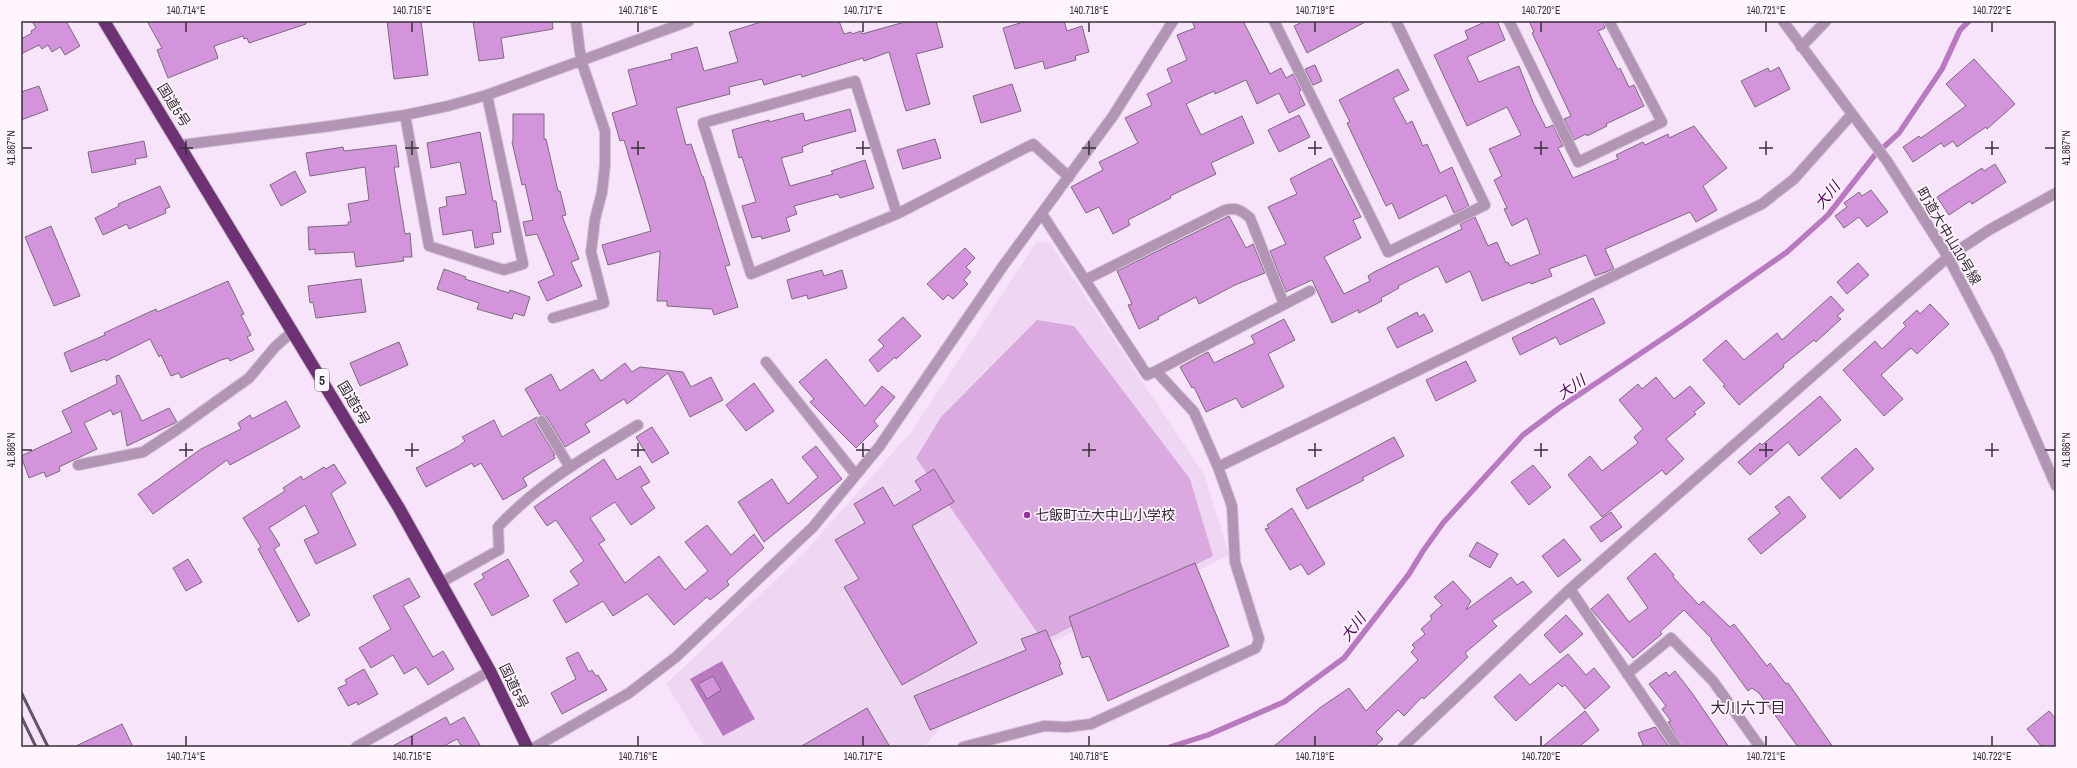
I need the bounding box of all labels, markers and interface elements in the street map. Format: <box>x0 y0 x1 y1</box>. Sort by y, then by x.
text: 140.714°E <box>166 4 206 17</box>
text: 140.715°E <box>392 4 432 17</box>
text: 140.716°E <box>618 4 658 17</box>
text: 140.717°E <box>843 4 883 17</box>
text: 140.718°E <box>1069 4 1109 17</box>
text: 140.719°E <box>1295 4 1335 17</box>
text: 140.720°E <box>1521 4 1561 17</box>
text: 140.721°E <box>1746 4 1786 17</box>
text: 140.722°E <box>1972 4 2012 17</box>
street label: 国道5号 <box>154 80 194 130</box>
text: 41.867°N <box>5 130 18 166</box>
text: 41.867°N <box>2060 130 2073 166</box>
water label: 大川 <box>1809 175 1846 213</box>
street label: 町道大中山10号線 <box>1913 184 1985 288</box>
road number: 5 <box>315 369 329 391</box>
water label: 大川 <box>1553 369 1591 404</box>
street label: 国道5号 <box>334 378 374 428</box>
text: 41.866°N <box>5 432 18 468</box>
text: 41.866°N <box>2060 432 2073 468</box>
place label: 七飯町立大中山小学校 <box>1035 506 1175 524</box>
marker: 七飯町立大中山小学校 <box>1022 510 1032 520</box>
water label: 大川 <box>1335 607 1372 645</box>
street label: 国道5号 <box>495 660 533 712</box>
district label: 大川六丁目 <box>1710 697 1786 718</box>
text: 140.714°E <box>166 750 206 763</box>
text: 140.715°E <box>392 750 432 763</box>
text: 140.716°E <box>618 750 658 763</box>
text: 140.717°E <box>843 750 883 763</box>
text: 140.718°E <box>1069 750 1109 763</box>
text: 140.719°E <box>1295 750 1335 763</box>
text: 140.720°E <box>1521 750 1561 763</box>
text: 140.721°E <box>1746 750 1786 763</box>
text: 140.722°E <box>1972 750 2012 763</box>

